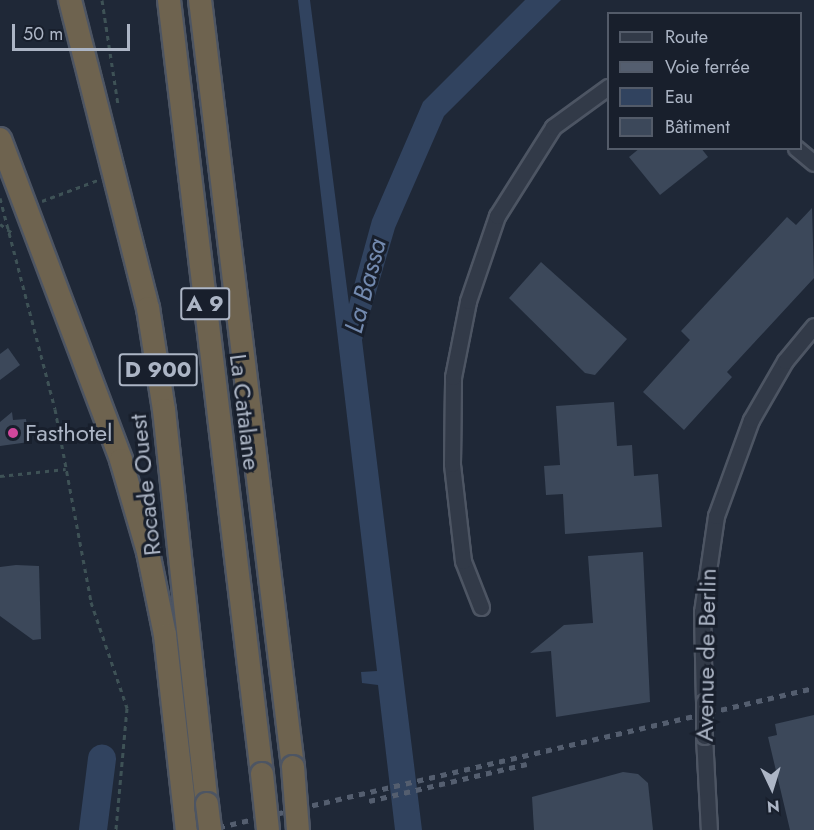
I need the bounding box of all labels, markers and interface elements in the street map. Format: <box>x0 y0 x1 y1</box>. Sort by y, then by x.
scale bar <box>15 12 134 50</box>
legend <box>607 12 802 150</box>
text: 50 m <box>23 21 63 47</box>
text: Route <box>665 24 708 50</box>
text: Voie ferrée <box>665 54 750 80</box>
text: Eau <box>665 84 693 110</box>
text: Bâtiment <box>665 114 730 140</box>
water label: La Bassa <box>338 235 394 337</box>
road number: A 9 <box>180 285 230 323</box>
road number: D 900 <box>118 351 198 389</box>
street label: La Catalane <box>224 352 266 472</box>
street label: Rocade Ouest <box>123 413 167 557</box>
place label: Fasthotel <box>25 419 113 447</box>
marker: Fasthotel <box>6 426 20 440</box>
street label: Avenue de Berlin <box>690 568 722 742</box>
north arrow <box>742 758 802 818</box>
text: N <box>766 795 780 818</box>

